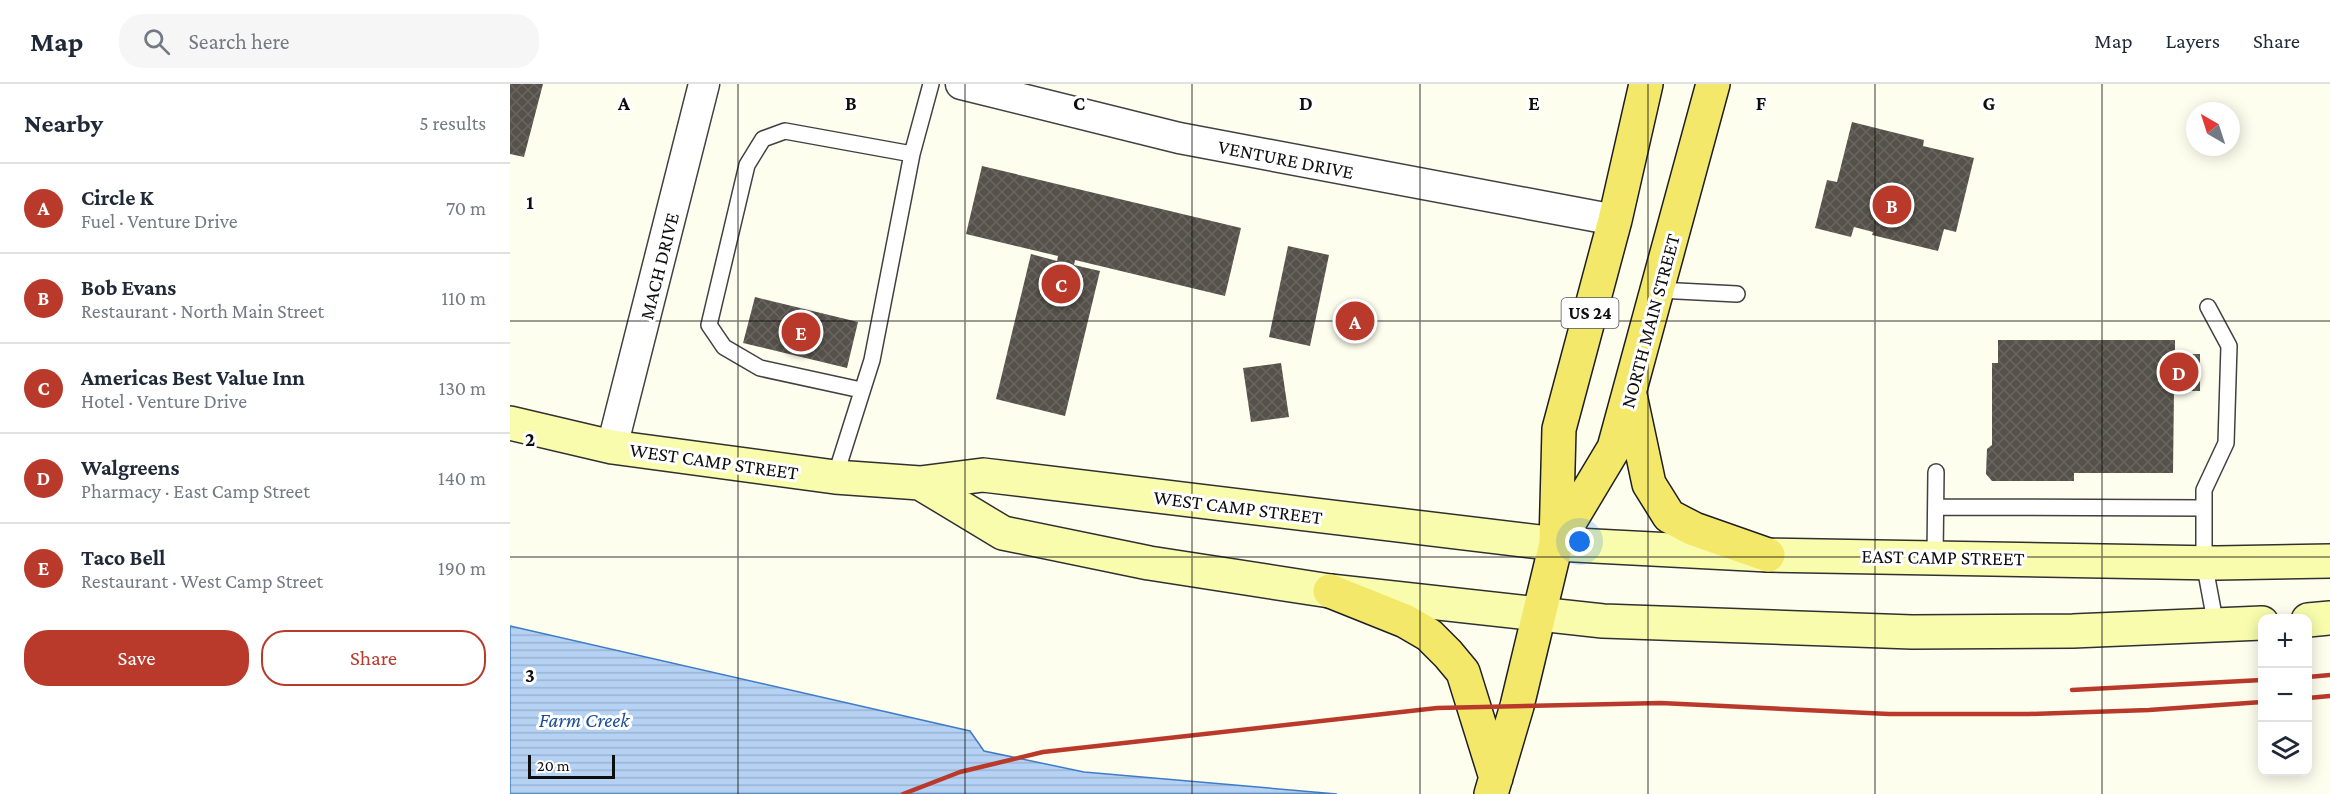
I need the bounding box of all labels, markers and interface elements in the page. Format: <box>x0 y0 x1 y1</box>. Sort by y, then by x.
search box <box>119 14 539 68</box>
icon: search <box>140 25 173 58</box>
text: Map <box>30 26 83 57</box>
text: Search here <box>188 29 289 54</box>
text: Map <box>2094 29 2133 53</box>
text: Layers <box>2166 29 2220 53</box>
text: Share <box>2253 29 2300 53</box>
text: A <box>617 92 631 114</box>
text: B <box>845 92 857 114</box>
text: C <box>1073 92 1085 114</box>
text: D <box>1299 92 1313 114</box>
text: E <box>1528 92 1540 114</box>
text: F <box>1756 92 1767 114</box>
text: G <box>1983 92 1996 114</box>
north arrow <box>2186 102 2240 156</box>
text: Nearby <box>24 109 103 138</box>
text: 5 results <box>419 112 486 134</box>
street label: VENTURE DRIVE <box>1216 135 1356 183</box>
pin: B <box>1872 182 1912 228</box>
text: Circle K <box>81 185 154 210</box>
text: 1 <box>526 191 534 213</box>
text: A <box>38 197 49 219</box>
text: 70 m <box>446 197 486 219</box>
text: Fuel · Venture Drive <box>81 210 238 232</box>
street label: MACH DRIVE <box>635 210 683 322</box>
street label: NORTH MAIN STREET <box>1616 231 1684 411</box>
pin: C <box>1042 262 1080 306</box>
text: Bob Evans <box>81 275 176 300</box>
text: B <box>38 287 49 309</box>
text: 110 m <box>442 287 486 309</box>
pin: A <box>1336 298 1374 344</box>
road number: US 24 <box>1562 298 1618 328</box>
text: Restaurant · North Main Street <box>81 300 324 322</box>
pin: E <box>782 310 820 354</box>
pin: D <box>2160 350 2198 394</box>
text: Americas Best Value Inn <box>81 365 305 390</box>
text: C <box>37 377 50 399</box>
text: 130 m <box>439 377 486 399</box>
text: Hotel · Venture Drive <box>81 390 247 412</box>
text: 2 <box>525 428 535 450</box>
street label: WEST CAMP STREET <box>628 438 800 484</box>
text: Walgreens <box>81 455 179 480</box>
text: D <box>37 467 50 489</box>
text: 140 m <box>438 467 486 489</box>
text: Pharmacy · East Camp Street <box>81 480 310 502</box>
street label: WEST CAMP STREET <box>1152 486 1324 528</box>
your location <box>1565 527 1594 556</box>
text: Taco Bell <box>81 545 166 570</box>
street label: EAST CAMP STREET <box>1861 545 2025 569</box>
text: E <box>38 557 49 579</box>
text: 190 m <box>438 557 486 579</box>
text: Restaurant · West Camp Street <box>81 570 323 592</box>
map controls <box>2258 614 2312 776</box>
button: + <box>2258 614 2312 668</box>
button: Save <box>24 630 249 686</box>
button: Share <box>261 630 486 686</box>
text: 3 <box>525 664 535 686</box>
button: − <box>2258 668 2312 722</box>
water label: Farm Creek <box>539 708 630 732</box>
button: layers <box>2258 722 2312 776</box>
scale bar <box>528 752 615 780</box>
text: 20 m <box>537 757 570 774</box>

